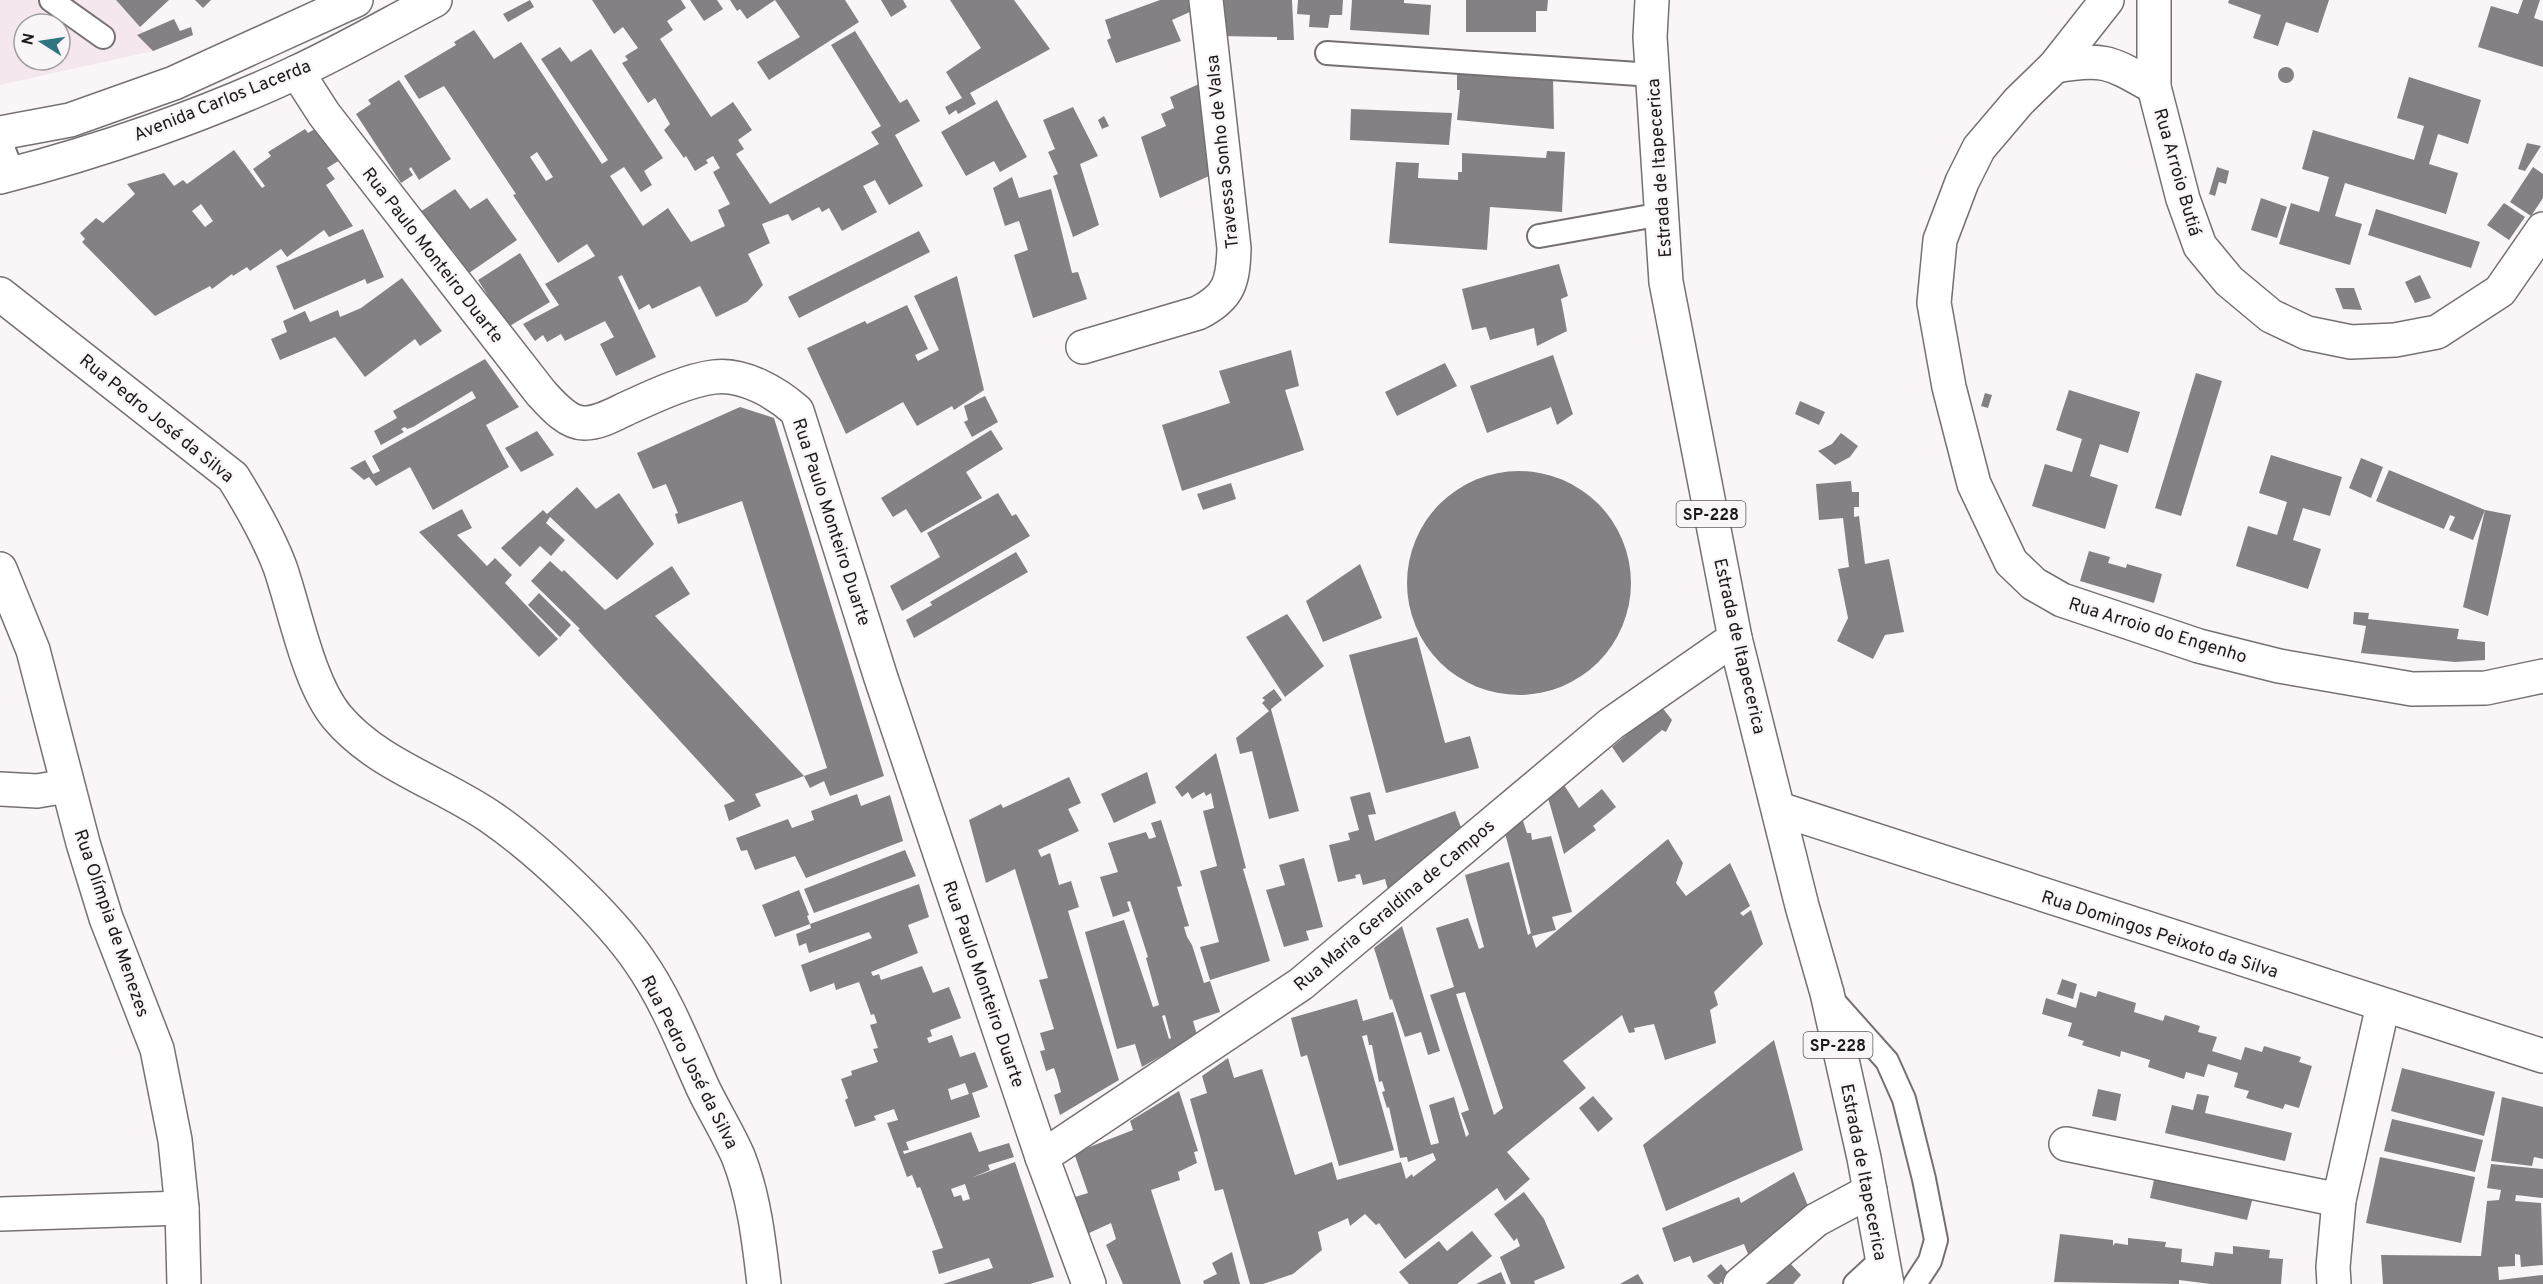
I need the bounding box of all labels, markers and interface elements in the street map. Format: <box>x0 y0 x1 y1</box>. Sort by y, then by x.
north arrow <box>12 12 72 72</box>
text: N <box>18 32 40 47</box>
street label: Travessa Sonho de Valsa <box>1202 54 1245 250</box>
street label: Avenida Carlos Lacerda <box>130 55 315 148</box>
street label: Estrada de Itapecerica <box>1643 77 1678 258</box>
street label: Rua Arroio Butiá <box>2147 106 2206 239</box>
street label: Rua Paulo Monteiro Duarte <box>356 163 508 349</box>
street label: Rua Pedro José da Silva <box>74 350 238 489</box>
street label: Rua Paulo Monteiro Duarte <box>786 416 875 629</box>
road number: SP-228 <box>1676 501 1746 527</box>
street label: Estrada de Itapecerica <box>1707 556 1770 736</box>
street label: Rua Arroio do Engenho <box>2066 593 2250 670</box>
street label: Rua Maria Geraldina de Campos <box>1290 815 1500 997</box>
street label: Rua Olímpia de Menezes <box>68 827 154 1020</box>
street label: Rua Paulo Monteiro Duarte <box>936 878 1029 1091</box>
street label: Rua Domingos Peixoto da Silva <box>2038 886 2281 985</box>
street label: Rua Pedro José da Silva <box>635 972 743 1153</box>
road number: SP-228 <box>1804 1032 1872 1058</box>
street label: Estrada de Itapecerica <box>1834 1082 1891 1263</box>

